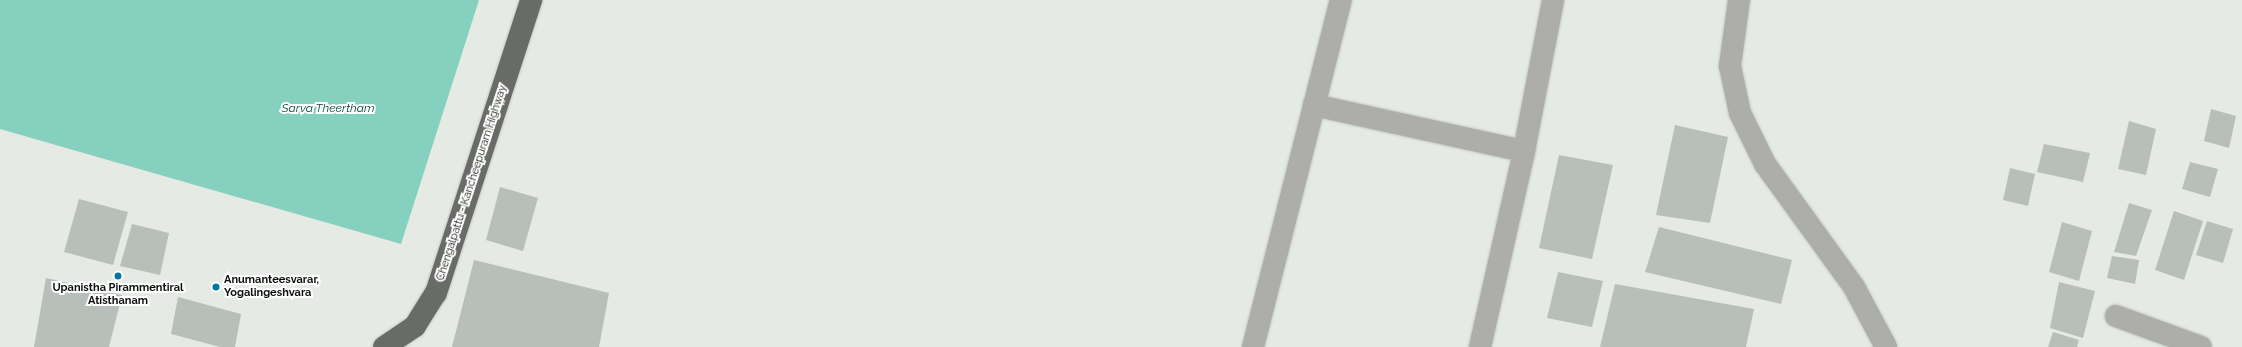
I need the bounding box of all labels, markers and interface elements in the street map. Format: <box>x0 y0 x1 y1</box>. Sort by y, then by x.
street label: Chengalpattu - Kancheepuram Highway <box>434 84 510 282</box>
water label: Sarva Theertham <box>281 102 375 116</box>
marker: Upanistha Pirammentiral Atisthanam <box>113 271 123 281</box>
place label: Anumanteesvarar, Yogalingeshvara <box>224 274 319 300</box>
place label: Upanistha Pirammentiral Atisthanam <box>52 282 184 308</box>
marker: Anumanteesvarar, Yogalingeshvara <box>211 282 221 292</box>

